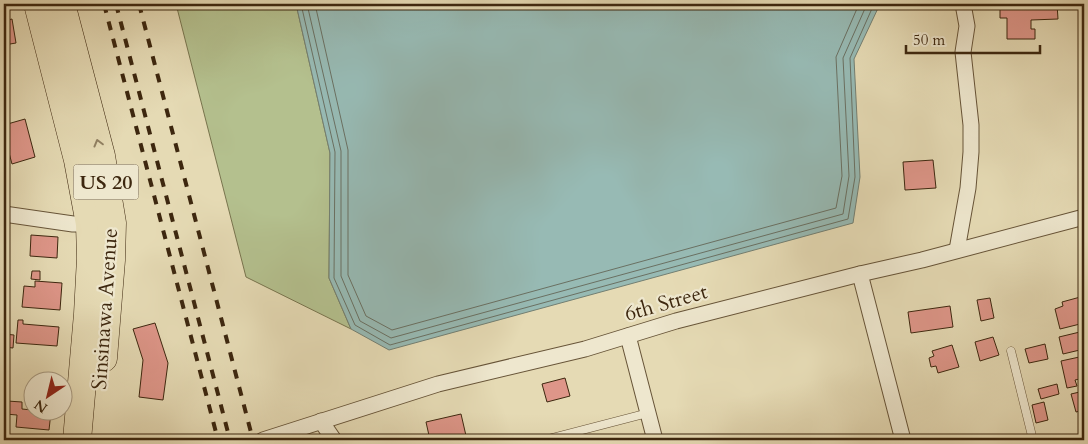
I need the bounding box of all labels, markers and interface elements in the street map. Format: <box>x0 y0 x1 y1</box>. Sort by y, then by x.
scale bar <box>906 22 1039 54</box>
text: 50 m <box>913 30 945 50</box>
one-way arrow <box>93 139 104 148</box>
road number: US 20 <box>74 164 138 200</box>
street label: Sinsinawa Avenue <box>85 227 125 391</box>
street label: 6th Street <box>621 277 711 329</box>
north arrow <box>22 372 72 422</box>
text: N <box>30 395 51 418</box>

